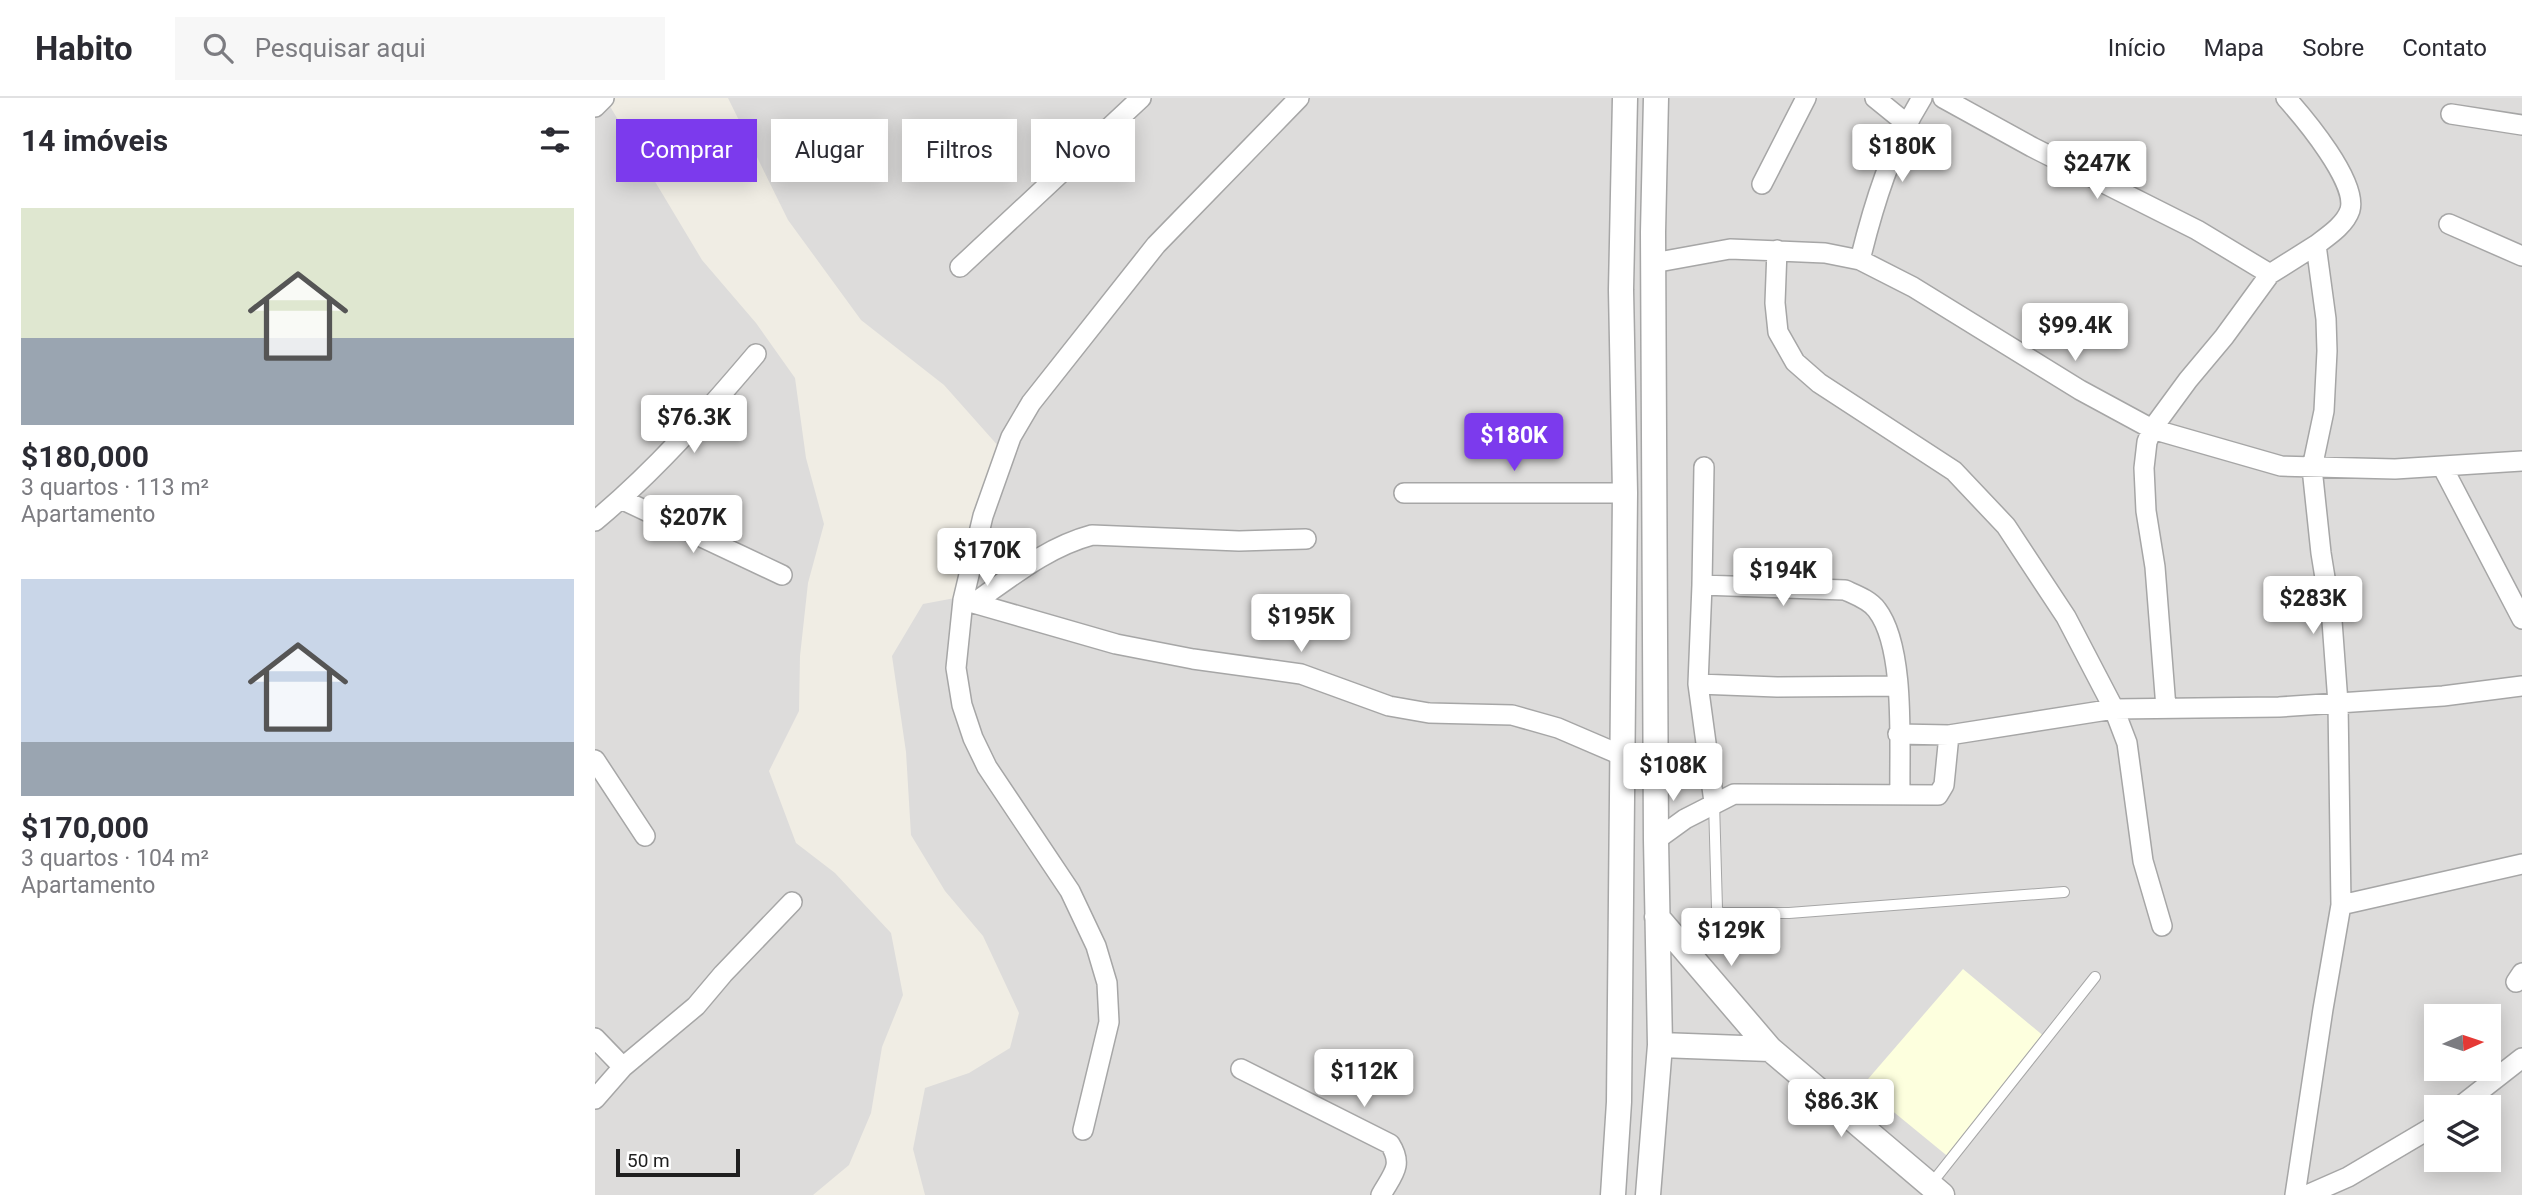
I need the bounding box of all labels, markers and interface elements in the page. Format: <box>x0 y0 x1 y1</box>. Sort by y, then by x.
search box <box>175 17 665 80</box>
text: Habito <box>35 29 133 68</box>
icon: search <box>199 29 237 67</box>
text: Pesquisar aqui <box>255 33 426 63</box>
text: Início <box>2108 34 2166 62</box>
text: Mapa <box>2204 34 2264 62</box>
text: Sobre <box>2302 34 2364 62</box>
text: Contato <box>2402 34 2487 62</box>
chip: Comprar <box>616 119 757 182</box>
chip: Alugar <box>771 119 888 182</box>
chip: Filtros <box>902 119 1017 182</box>
chip: Novo <box>1031 119 1135 182</box>
icon: filters <box>536 121 574 159</box>
text: 14 imóveis <box>21 123 168 158</box>
pin: $180K <box>1853 125 1951 184</box>
text: $180K <box>1868 133 1936 160</box>
pin: $247K <box>2048 141 2146 201</box>
text: $247K <box>2063 150 2131 177</box>
icon: home <box>235 253 361 379</box>
pin: $99.4K <box>2018 303 2132 363</box>
text: $99.4K <box>2038 312 2112 339</box>
pin: $76.3K <box>637 396 751 455</box>
text: $76.3K <box>657 404 731 431</box>
pin: $180K <box>1465 414 1563 473</box>
text: $180K <box>1480 422 1548 449</box>
text: $180,000 <box>21 439 149 474</box>
text: 3 quartos · 113 m² <box>21 474 209 501</box>
pin: $207K <box>644 496 742 555</box>
text: Apartamento <box>21 501 155 528</box>
text: $207K <box>659 504 727 531</box>
pin: $170K <box>938 528 1036 588</box>
text: $170K <box>953 537 1021 564</box>
pin: $194K <box>1734 548 1832 608</box>
text: $194K <box>1749 557 1817 584</box>
pin: $283K <box>2264 576 2362 636</box>
text: $283K <box>2279 585 2347 612</box>
pin: $195K <box>1252 594 1350 654</box>
text: $195K <box>1267 603 1335 630</box>
icon: home <box>235 624 361 750</box>
pin: $108K <box>1624 744 1722 803</box>
text: $108K <box>1639 752 1707 779</box>
text: $170,000 <box>21 810 149 845</box>
text: 3 quartos · 104 m² <box>21 845 209 872</box>
text: Apartamento <box>21 872 155 899</box>
pin: $129K <box>1682 908 1780 968</box>
text: $129K <box>1697 917 1765 944</box>
north arrow <box>2424 1004 2501 1082</box>
map controls <box>2424 1004 2501 1172</box>
pin: $112K <box>1315 1049 1413 1109</box>
text: $112K <box>1330 1058 1398 1085</box>
pin: $86.3K <box>1784 1080 1898 1139</box>
text: $86.3K <box>1804 1088 1878 1115</box>
button: layers <box>2424 1095 2501 1172</box>
scale bar <box>616 1146 740 1178</box>
text: 50 m <box>627 1149 670 1172</box>

